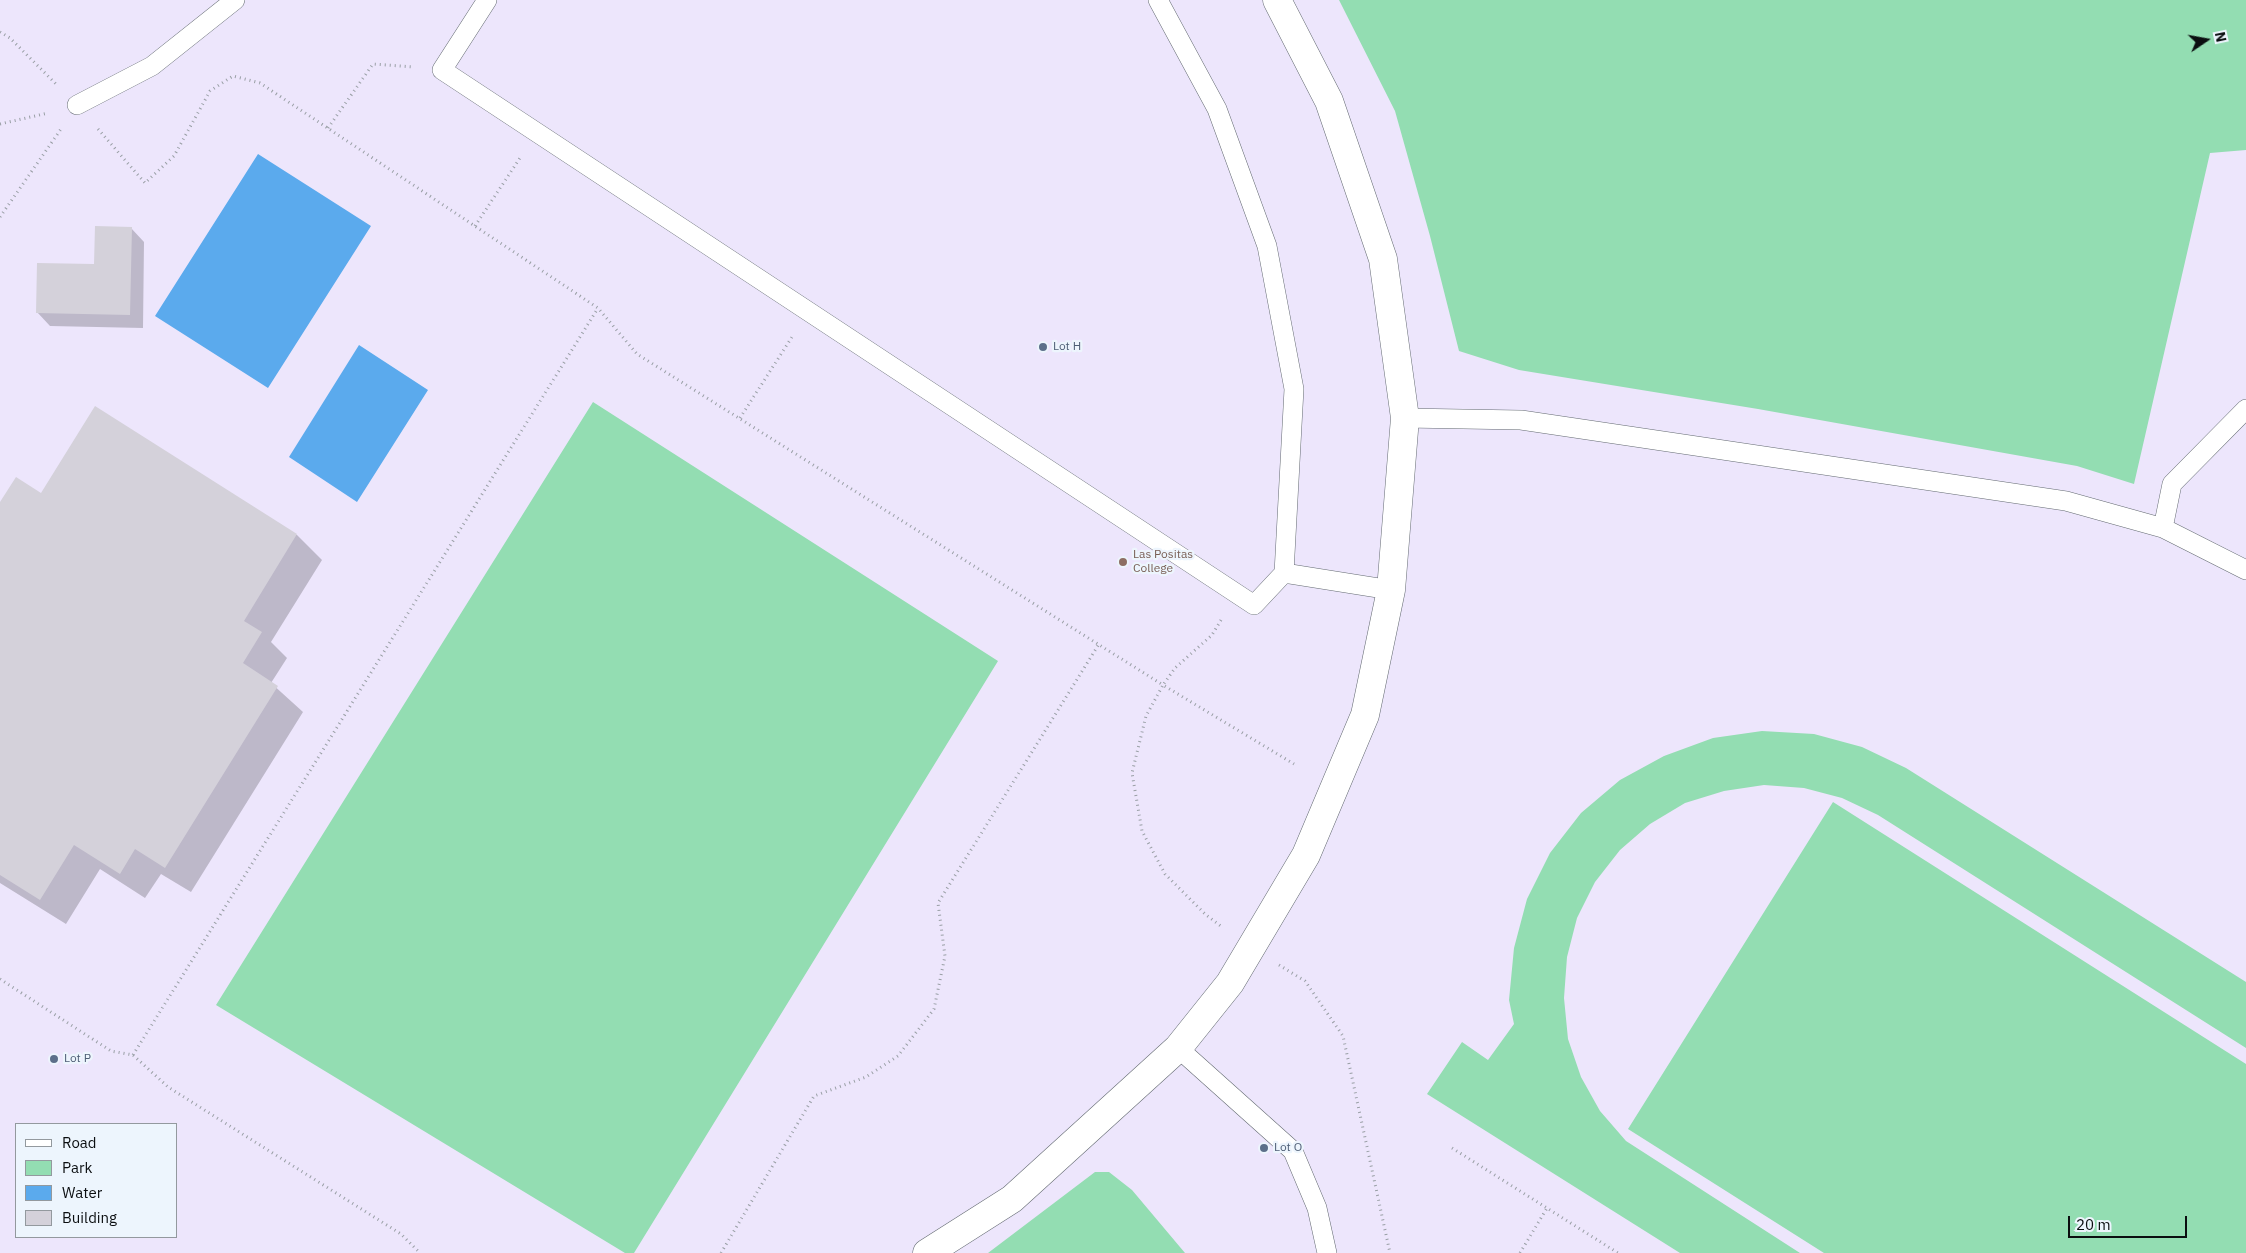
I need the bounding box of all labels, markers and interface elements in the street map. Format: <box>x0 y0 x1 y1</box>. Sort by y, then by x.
north arrow <box>2181 15 2231 65</box>
text: N <box>2211 30 2231 44</box>
place label: Lot H <box>1053 340 1081 354</box>
marker: Lot H <box>1037 341 1049 353</box>
place label: Las Positas College <box>1133 548 1193 576</box>
marker: Las Positas College <box>1117 556 1129 568</box>
place label: Lot P <box>64 1052 91 1066</box>
marker: Lot P <box>48 1053 60 1065</box>
legend <box>15 1123 178 1238</box>
text: Road <box>62 1133 97 1152</box>
place label: Lot O <box>1274 1141 1302 1155</box>
marker: Lot O <box>1258 1142 1270 1154</box>
text: Park <box>62 1158 92 1177</box>
text: Water <box>62 1183 102 1202</box>
scale bar <box>2071 1206 2190 1238</box>
text: Building <box>62 1208 117 1227</box>
text: 20 m <box>2076 1215 2111 1234</box>

